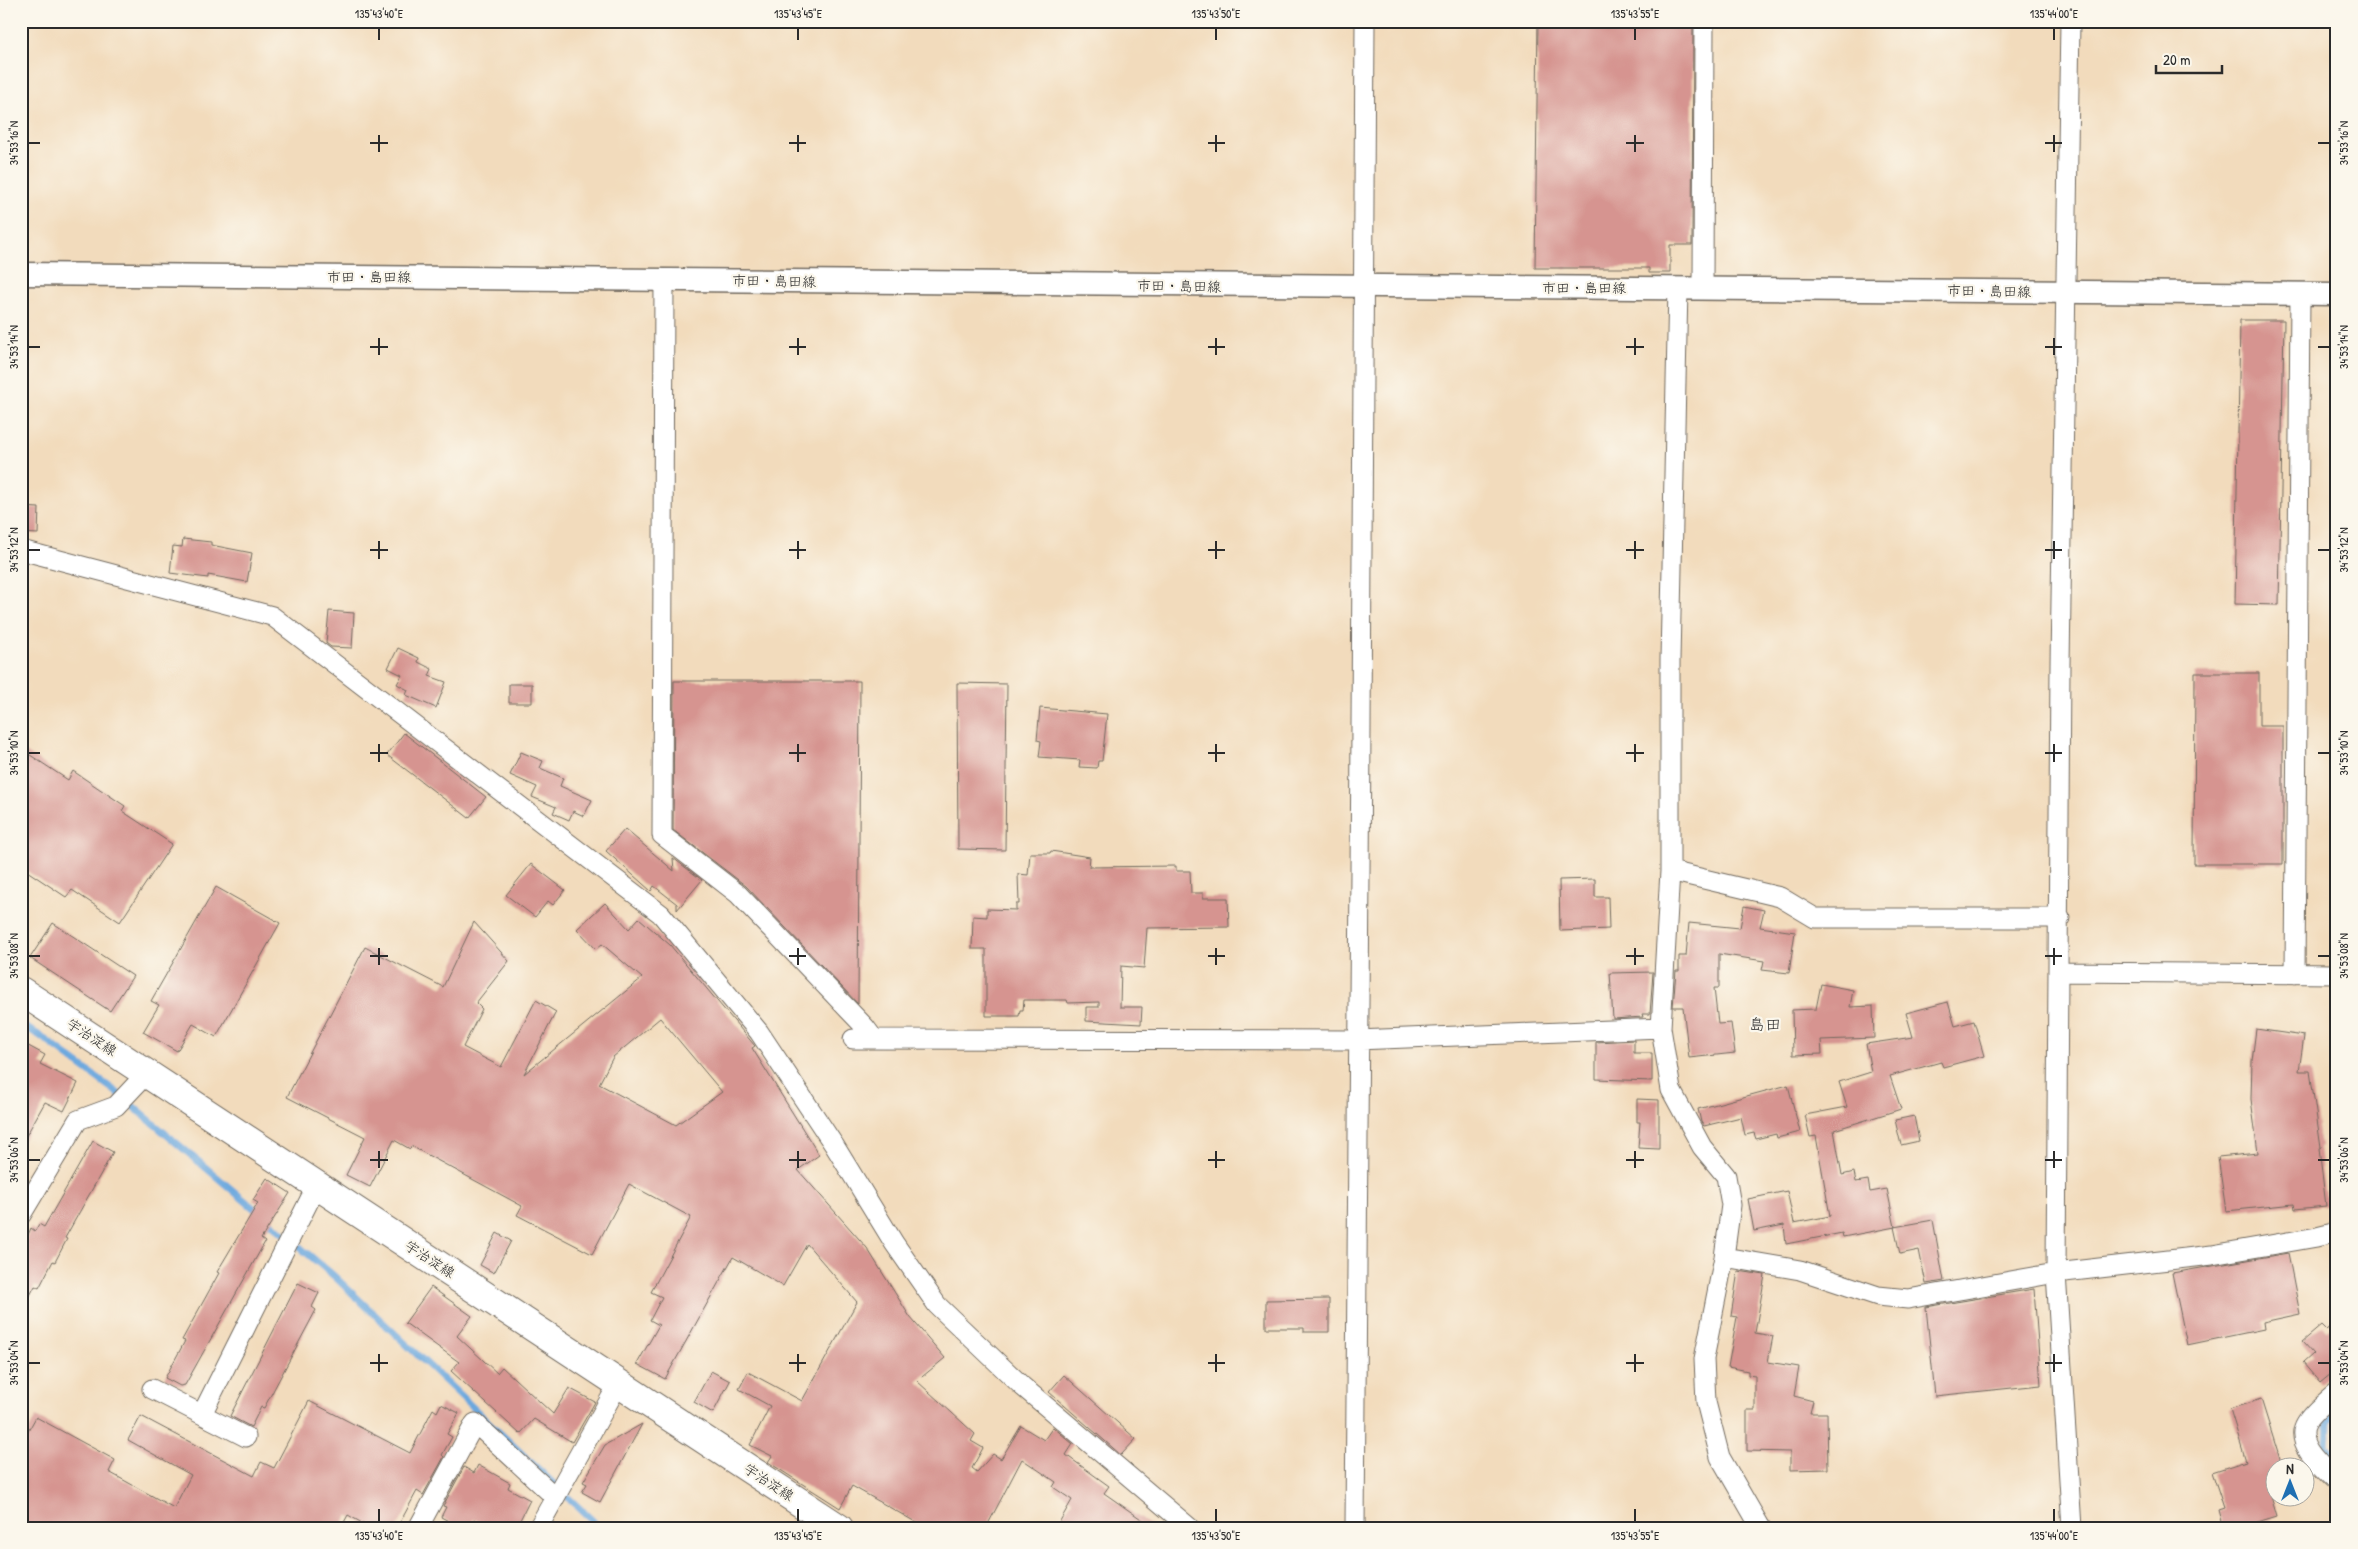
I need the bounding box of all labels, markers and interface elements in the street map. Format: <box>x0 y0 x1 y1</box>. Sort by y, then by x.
text: 135°43'40"E <box>355 5 404 22</box>
text: 135°43'45"E <box>774 5 823 22</box>
text: 135°43'50"E <box>1192 5 1241 22</box>
text: 135°43'55"E <box>1611 5 1660 22</box>
text: 135°44'00"E <box>2030 5 2079 22</box>
scale bar <box>2156 42 2222 74</box>
text: 20 m <box>2163 49 2190 70</box>
text: 34°53'16"N <box>5 121 22 165</box>
text: 34°53'16"N <box>2335 121 2352 165</box>
street label: 市田・島田線 <box>327 267 411 286</box>
street label: 市田・島田線 <box>732 270 816 291</box>
street label: 市田・島田線 <box>1137 275 1221 296</box>
street label: 市田・島田線 <box>1542 278 1626 297</box>
street label: 市田・島田線 <box>1947 280 2031 301</box>
text: 34°53'14"N <box>5 325 22 369</box>
text: 34°53'14"N <box>2335 325 2352 369</box>
text: 34°53'12"N <box>5 527 22 573</box>
text: 34°53'12"N <box>2335 527 2352 573</box>
text: 34°53'10"N <box>5 731 22 775</box>
text: 34°53'10"N <box>2335 731 2352 775</box>
text: 34°53'08"N <box>5 933 22 979</box>
text: 34°53'08"N <box>2335 933 2352 979</box>
street label: 宇治淀線 <box>64 1013 121 1060</box>
district label: 島田 <box>1749 1013 1781 1035</box>
text: 34°53'06"N <box>5 1137 22 1183</box>
text: 34°53'06"N <box>2335 1137 2352 1183</box>
street label: 宇治淀線 <box>402 1235 459 1282</box>
text: 34°53'04"N <box>5 1341 22 1385</box>
text: 34°53'04"N <box>2335 1341 2352 1385</box>
north arrow <box>2266 1456 2316 1506</box>
street label: 宇治淀線 <box>741 1458 798 1505</box>
text: N <box>2286 1459 2294 1478</box>
text: 135°43'40"E <box>355 1527 404 1544</box>
text: 135°43'45"E <box>774 1527 823 1544</box>
text: 135°43'50"E <box>1192 1527 1241 1544</box>
text: 135°43'55"E <box>1611 1527 1660 1544</box>
text: 135°44'00"E <box>2030 1527 2079 1544</box>

